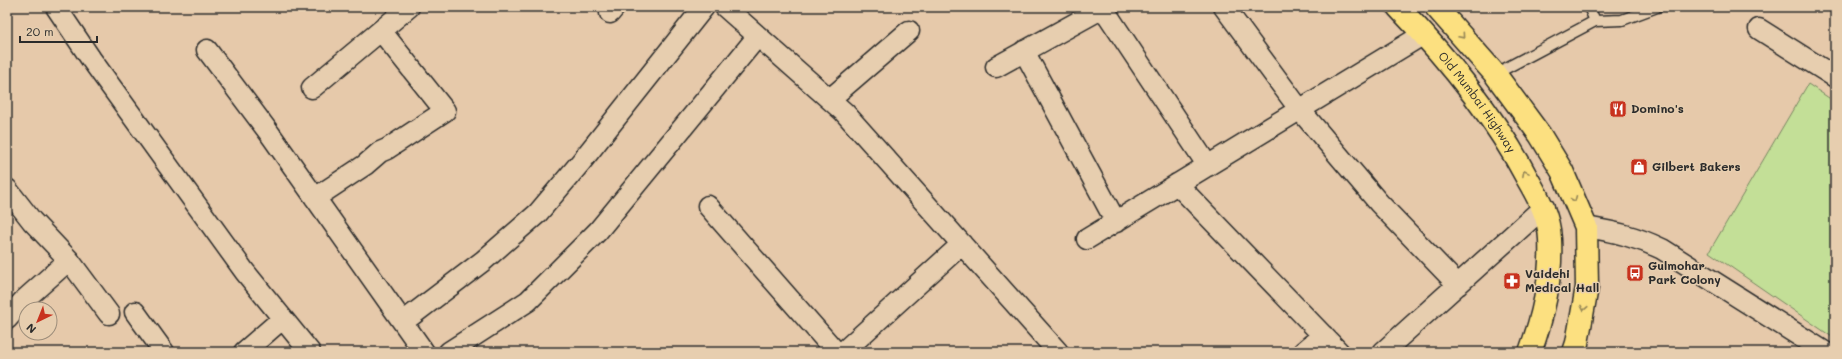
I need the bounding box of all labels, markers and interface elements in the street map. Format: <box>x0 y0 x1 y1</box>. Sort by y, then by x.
scale bar <box>20 18 97 44</box>
text: 20 m <box>26 23 54 39</box>
one-way arrow <box>1458 31 1465 39</box>
street label: Old Mumbai Highway <box>1435 48 1520 155</box>
restaurant icon: Domino's <box>1608 99 1628 119</box>
place label: Domino's <box>1631 100 1684 116</box>
shop icon: Gilbert Bakers <box>1629 157 1649 177</box>
place label: Gilbert Bakers <box>1652 158 1741 174</box>
one-way arrow <box>1522 170 1530 177</box>
one-way arrow <box>1569 196 1577 203</box>
place label: Gulmohar Park Colony <box>1648 257 1721 287</box>
bus stop icon: Gulmohar Park Colony <box>1625 263 1645 283</box>
place label: Vaidehi Medical Hall <box>1525 265 1599 295</box>
pharmacy icon: Vaidehi Medical Hall <box>1502 271 1522 291</box>
north arrow <box>18 301 58 341</box>
one-way arrow <box>1580 305 1588 311</box>
text: N <box>23 320 39 337</box>

